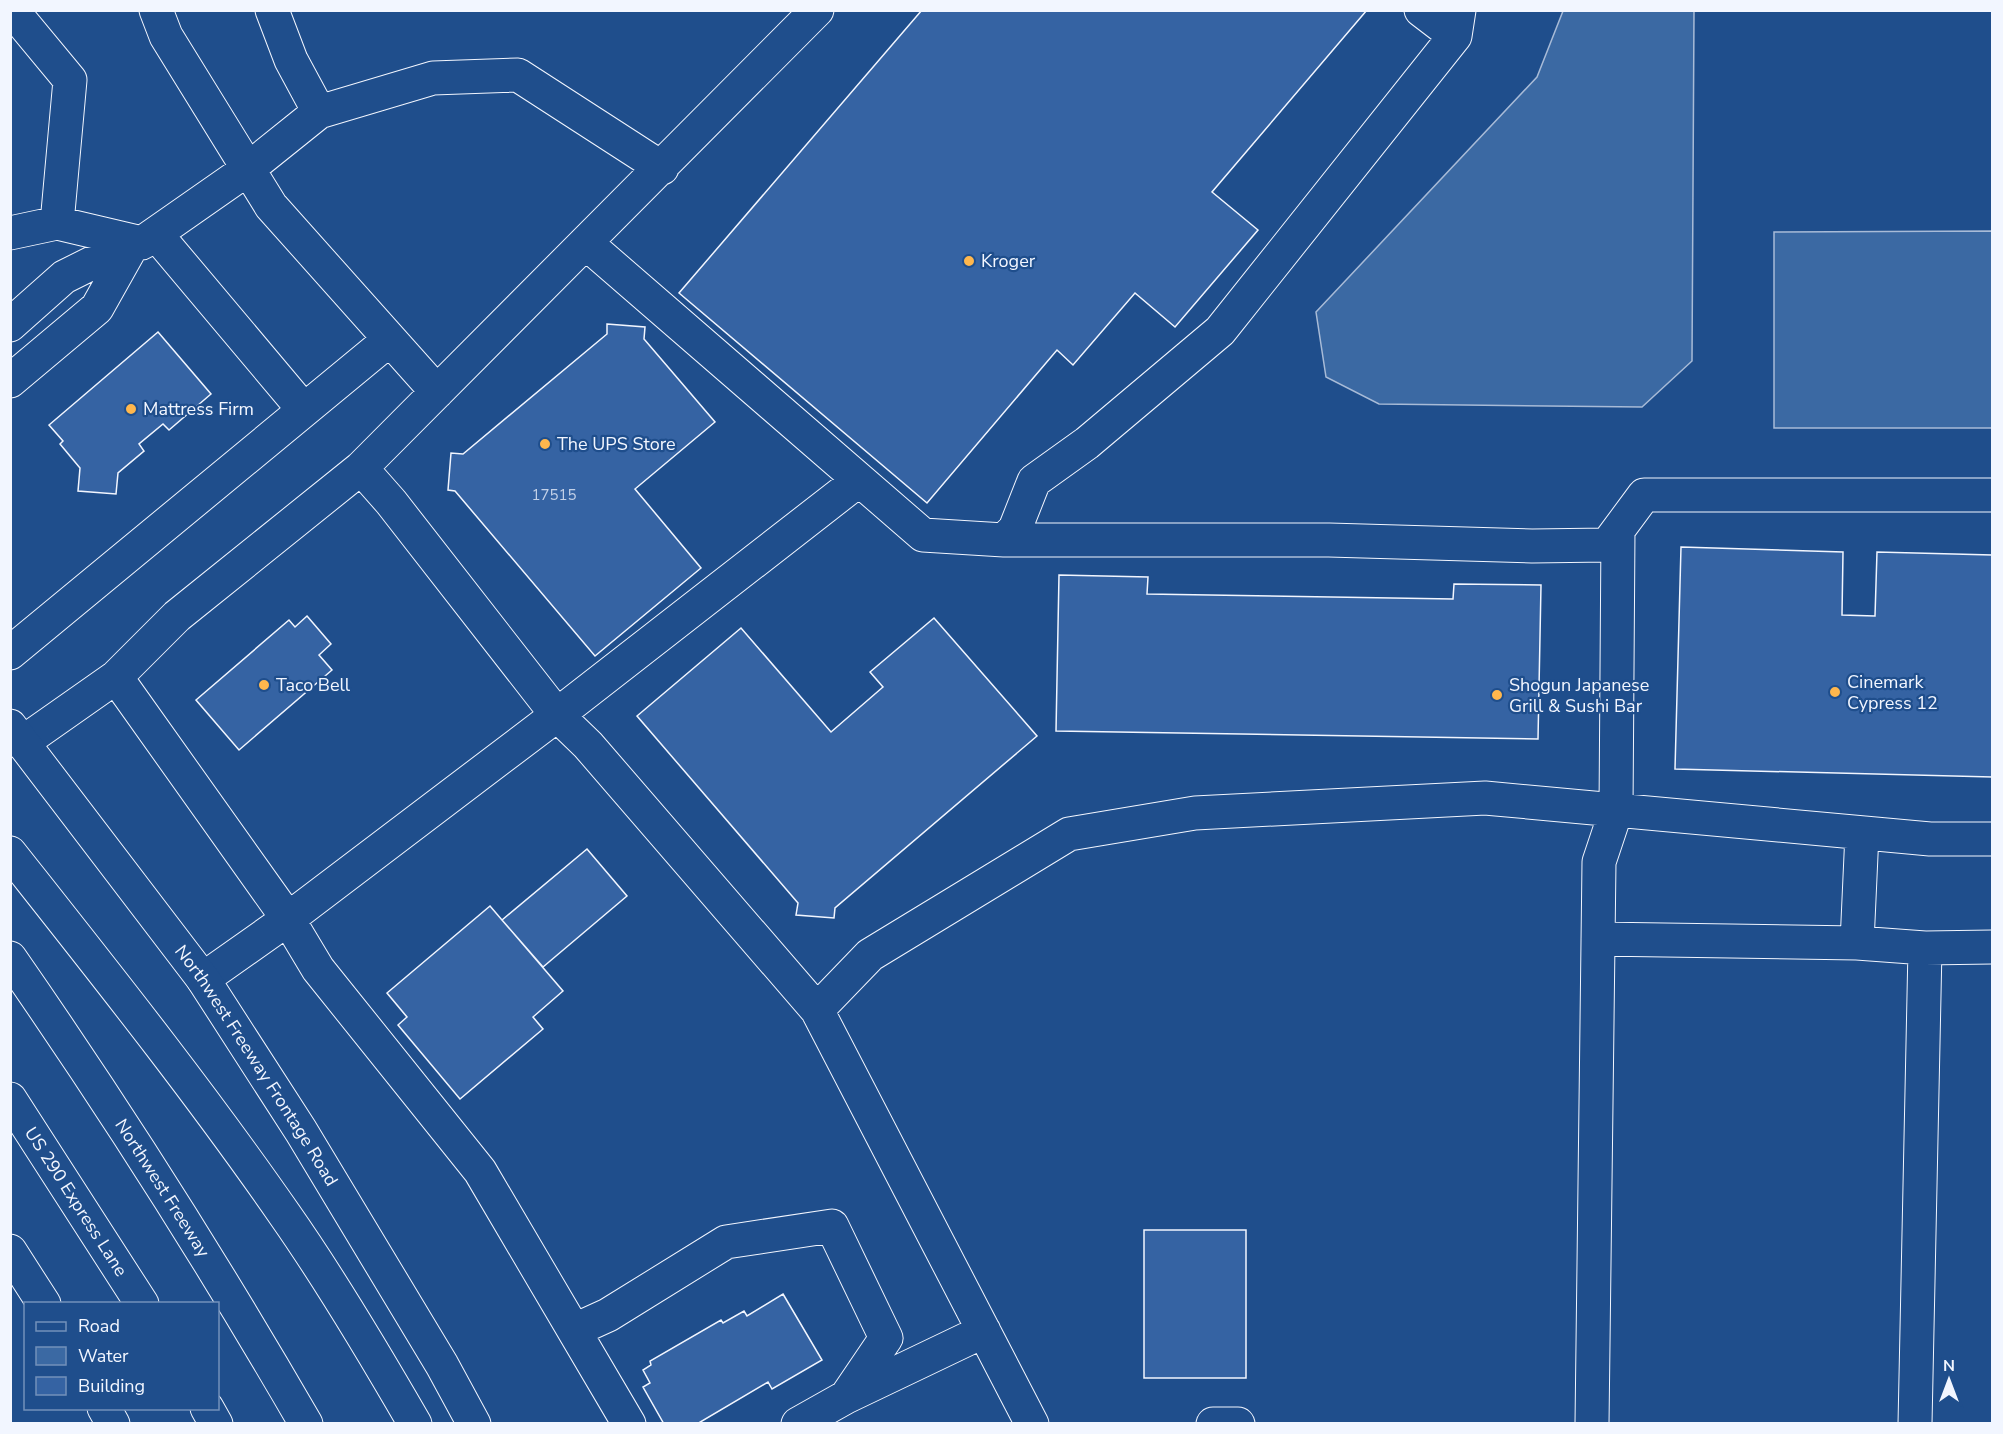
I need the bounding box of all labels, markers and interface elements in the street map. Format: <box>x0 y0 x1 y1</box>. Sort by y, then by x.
place label: Kroger <box>981 249 1036 273</box>
marker: Kroger <box>962 254 976 268</box>
place label: Mattress Firm <box>143 397 254 421</box>
marker: Mattress Firm <box>124 402 138 416</box>
place label: The UPS Store <box>557 432 676 456</box>
marker: The UPS Store <box>538 437 552 451</box>
house number: 17515 <box>531 485 577 505</box>
place label: Cinemark Cypress 12 <box>1847 670 1938 715</box>
place label: Taco Bell <box>276 673 351 697</box>
place label: Shogun Japanese Grill & Sushi Bar <box>1509 673 1649 718</box>
marker: Taco Bell <box>257 678 271 692</box>
marker: Cinemark Cypress 12 <box>1828 685 1842 699</box>
marker: Shogun Japanese Grill & Sushi Bar <box>1490 688 1504 702</box>
street label: Northwest Freeway Frontage Road <box>169 940 344 1191</box>
street label: Northwest Freeway <box>110 1114 216 1262</box>
street label: US 290 Express Lane <box>19 1122 133 1281</box>
legend <box>24 1302 219 1410</box>
text: Road <box>78 1314 120 1338</box>
text: Water <box>78 1344 129 1368</box>
north arrow <box>1919 1350 1979 1410</box>
text: N <box>1943 1355 1955 1377</box>
text: Building <box>78 1374 145 1398</box>

